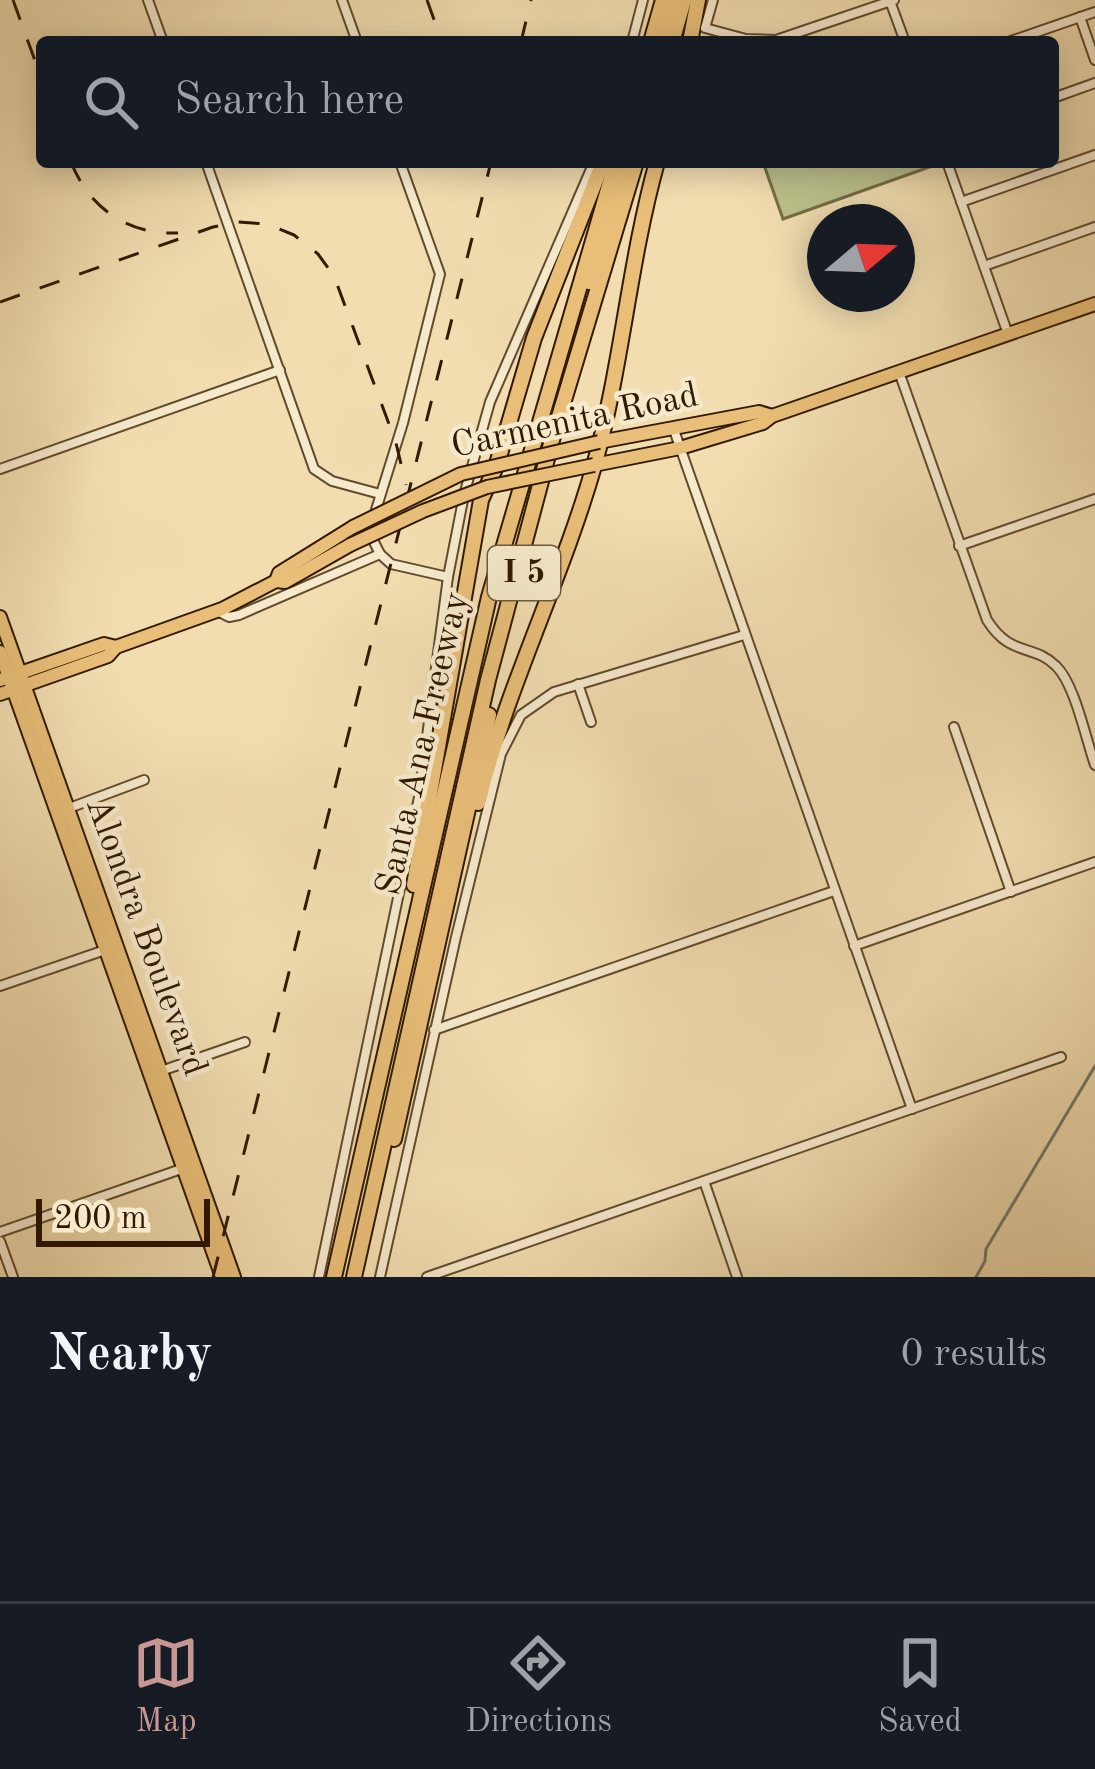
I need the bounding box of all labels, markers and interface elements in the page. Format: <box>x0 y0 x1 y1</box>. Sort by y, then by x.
search box <box>36 36 1059 168</box>
icon: search <box>78 69 144 135</box>
text: Search here <box>174 79 404 124</box>
north arrow <box>807 204 915 312</box>
street label: Carmenita Road <box>448 378 702 466</box>
road number: I 5 <box>488 546 560 600</box>
street label: Santa Ana Freeway <box>372 589 476 899</box>
street label: Alondra Boulevard <box>78 793 212 1081</box>
scale bar <box>36 1193 210 1246</box>
text: 200 m <box>54 1203 147 1236</box>
text: Nearby <box>48 1330 213 1381</box>
text: 0 results <box>901 1335 1047 1374</box>
tab: Map <box>133 1630 199 1743</box>
tab: Directions <box>465 1630 612 1743</box>
tab: Saved <box>878 1630 962 1743</box>

